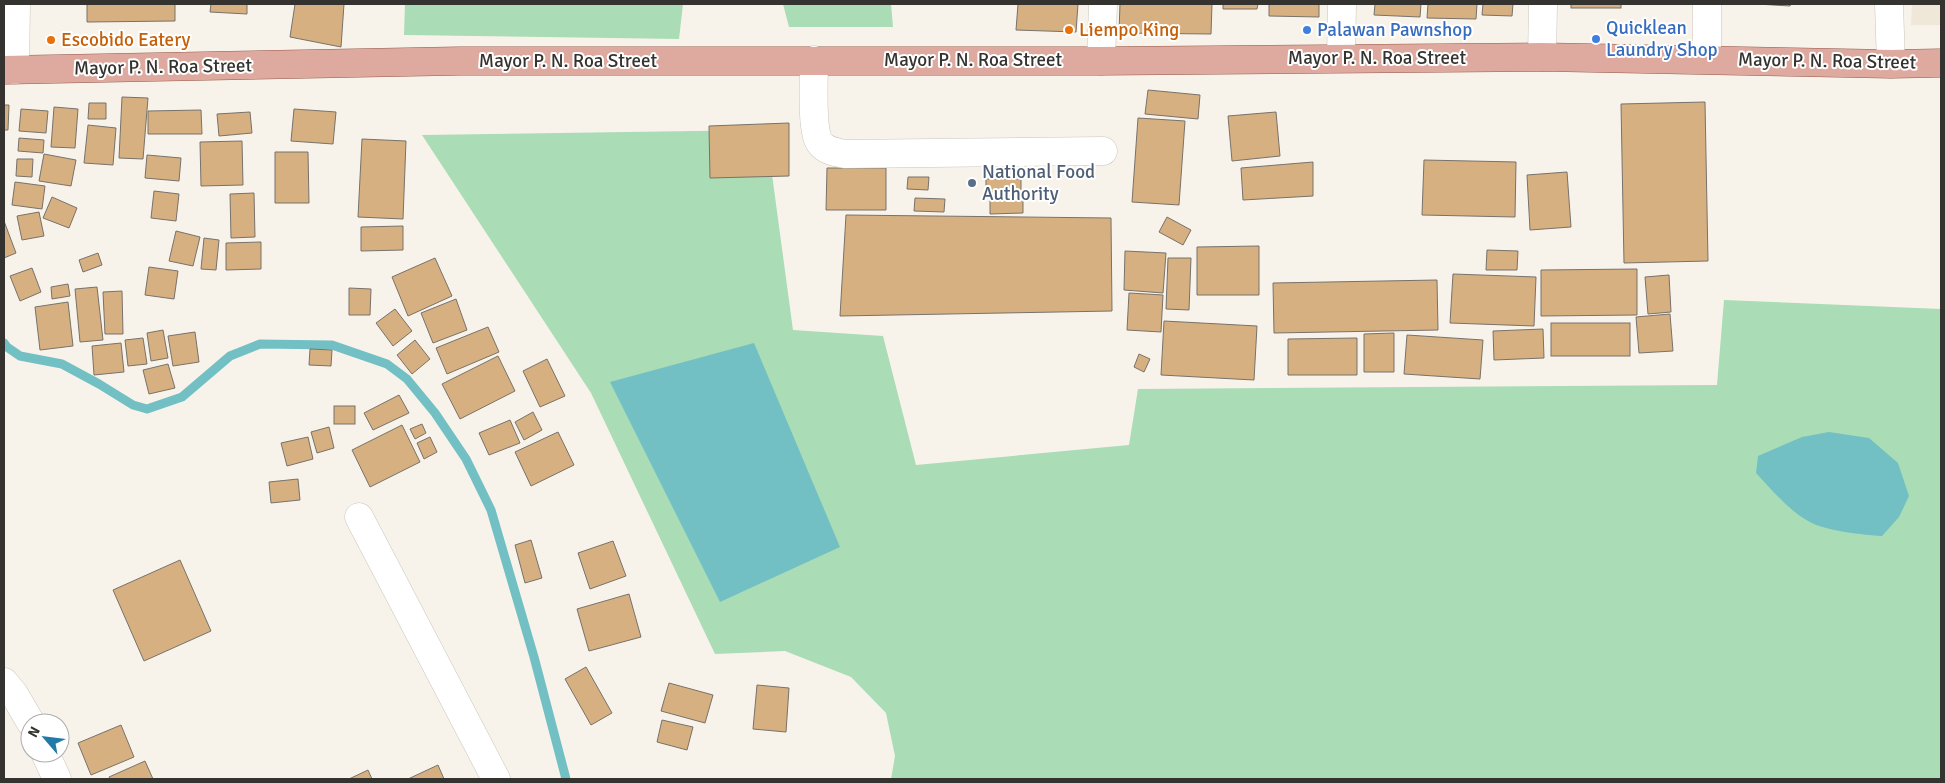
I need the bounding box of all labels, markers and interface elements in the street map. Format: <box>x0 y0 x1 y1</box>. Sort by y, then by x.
place label: Quicklean Laundry Shop <box>1606 16 1718 62</box>
place label: Liempo King <box>1079 18 1179 42</box>
place label: Palawan Pawnshop <box>1317 18 1472 42</box>
marker: Liempo King <box>1063 24 1075 36</box>
marker: Palawan Pawnshop <box>1301 24 1313 36</box>
place label: Escobido Eatery <box>61 28 191 52</box>
marker: Quicklean Laundry Shop <box>1590 33 1602 45</box>
marker: Escobido Eatery <box>45 34 57 46</box>
street label: Mayor P. N. Roa Street <box>1288 46 1467 70</box>
street label: Mayor P. N. Roa Street <box>1738 47 1917 75</box>
street label: Mayor P. N. Roa Street <box>884 48 1063 72</box>
street label: Mayor P. N. Roa Street <box>479 49 658 73</box>
street label: Mayor P. N. Roa Street <box>74 53 253 81</box>
place label: National Food Authority <box>982 160 1095 206</box>
marker: National Food Authority <box>966 177 978 189</box>
north arrow <box>20 713 70 763</box>
text: N <box>24 724 44 740</box>

